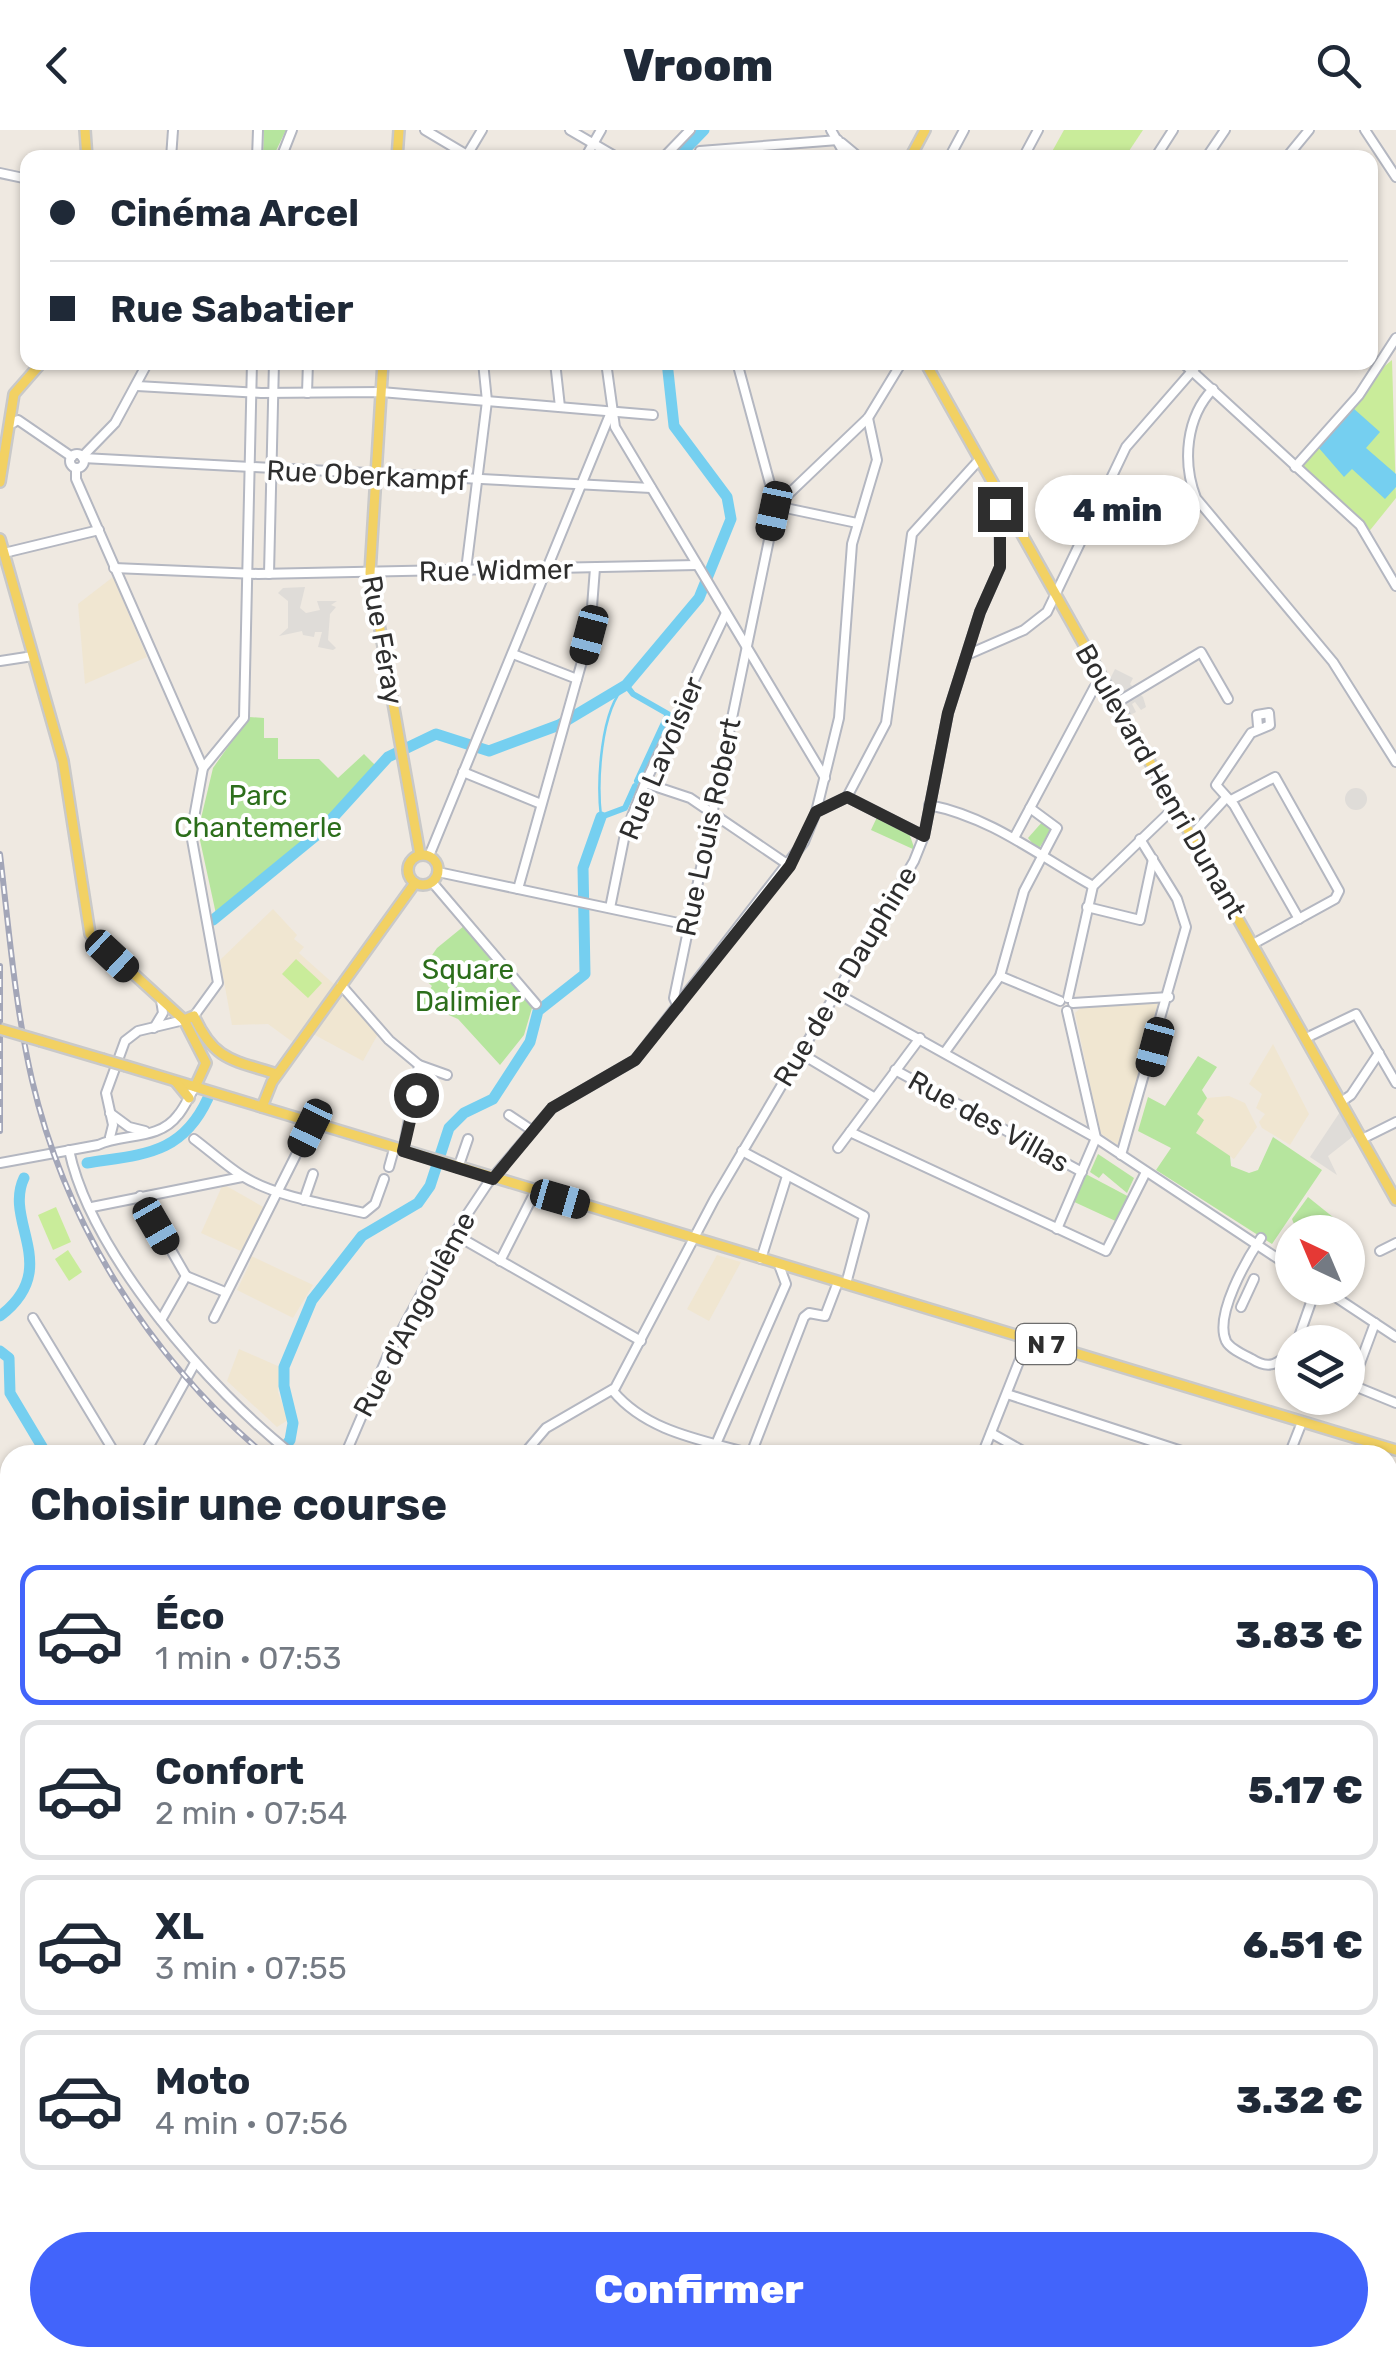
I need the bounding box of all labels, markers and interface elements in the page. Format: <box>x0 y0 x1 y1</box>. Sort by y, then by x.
icon: back <box>30 38 85 93</box>
icon: search <box>1311 38 1366 93</box>
text: Vroom <box>623 39 773 92</box>
text: Cinéma Arcel <box>110 190 359 236</box>
text: Rue Sabatier <box>110 286 354 332</box>
street label: Rue Oberkampf <box>266 454 469 497</box>
callout: 4 min <box>1035 474 1200 544</box>
car <box>753 479 795 543</box>
route end <box>978 487 1023 532</box>
text: 4 min <box>1073 491 1162 529</box>
street label: Rue Widmer <box>419 553 574 588</box>
street label: Rue Féray <box>355 573 410 707</box>
car <box>567 602 611 668</box>
street label: Boulevard Henri Dunant <box>1069 638 1253 924</box>
street label: Rue Lavoisier <box>612 671 711 845</box>
street label: Rue Louis Robert <box>669 715 748 939</box>
park label: Parc Chantemerle <box>174 779 342 844</box>
street label: Rue de la Dauphine <box>767 860 924 1092</box>
car <box>80 925 144 987</box>
park label: Square Dalimier <box>415 953 522 1018</box>
car <box>1133 1014 1177 1080</box>
street label: Rue des Villas <box>903 1064 1075 1179</box>
route start <box>394 1073 439 1118</box>
car <box>283 1094 337 1162</box>
car <box>527 1176 593 1222</box>
car <box>128 1193 184 1259</box>
street label: Rue d'Angoulême <box>347 1206 482 1422</box>
north arrow <box>1275 1215 1365 1305</box>
map controls <box>1275 1215 1365 1415</box>
road number: N 7 <box>1016 1324 1076 1364</box>
button: layers <box>1275 1325 1365 1415</box>
text: Choisir une course <box>30 1478 447 1531</box>
icon: car <box>35 1590 125 1680</box>
text: Éco <box>155 1593 225 1639</box>
text: 3.83 € <box>1235 1612 1363 1658</box>
text: 1 min · 07:53 <box>155 1639 342 1677</box>
icon: car <box>35 1745 125 1835</box>
text: Confort <box>155 1748 304 1794</box>
text: 5.17 € <box>1248 1767 1363 1813</box>
text: 2 min · 07:54 <box>155 1794 347 1832</box>
icon: car <box>35 1900 125 1990</box>
text: XL <box>155 1903 204 1949</box>
text: 6.51 € <box>1243 1922 1363 1968</box>
text: 3 min · 07:55 <box>155 1949 347 1987</box>
icon: car <box>35 2055 125 2145</box>
text: Moto <box>155 2058 251 2104</box>
text: 3.32 € <box>1236 2077 1363 2123</box>
text: 4 min · 07:56 <box>155 2104 348 2142</box>
button: Confirmer <box>30 2232 1368 2347</box>

